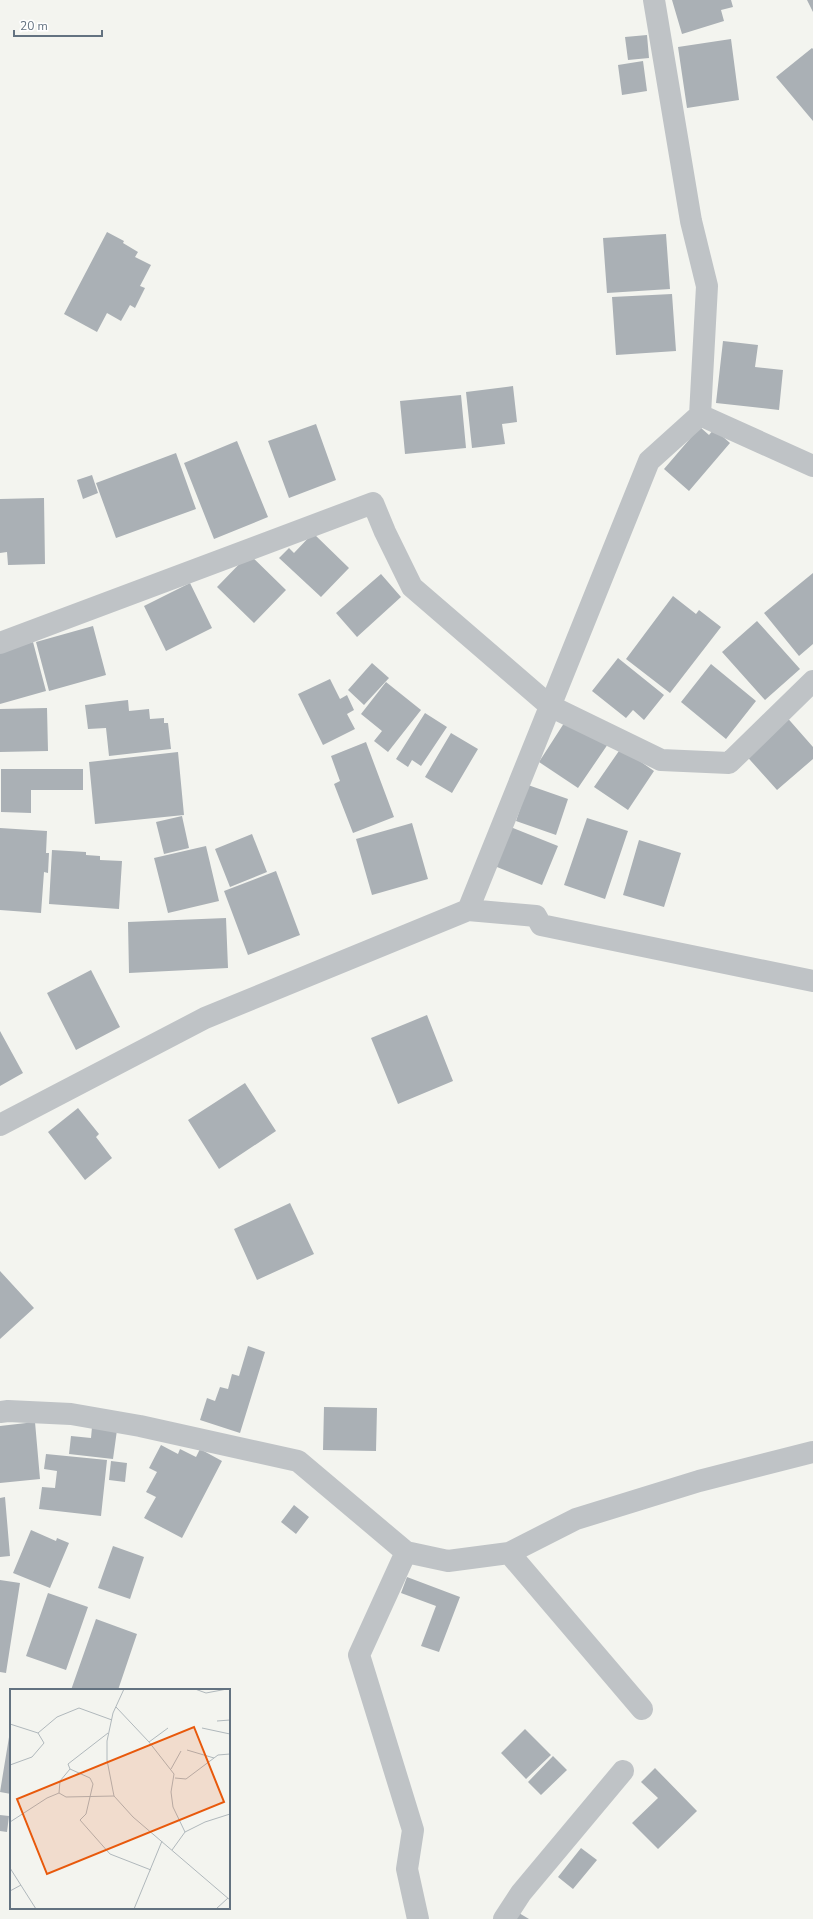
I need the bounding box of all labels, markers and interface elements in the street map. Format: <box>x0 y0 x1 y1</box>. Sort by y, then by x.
scale bar <box>14 12 102 38</box>
text: 20 m <box>20 18 48 34</box>
inset map <box>10 1689 230 1909</box>

